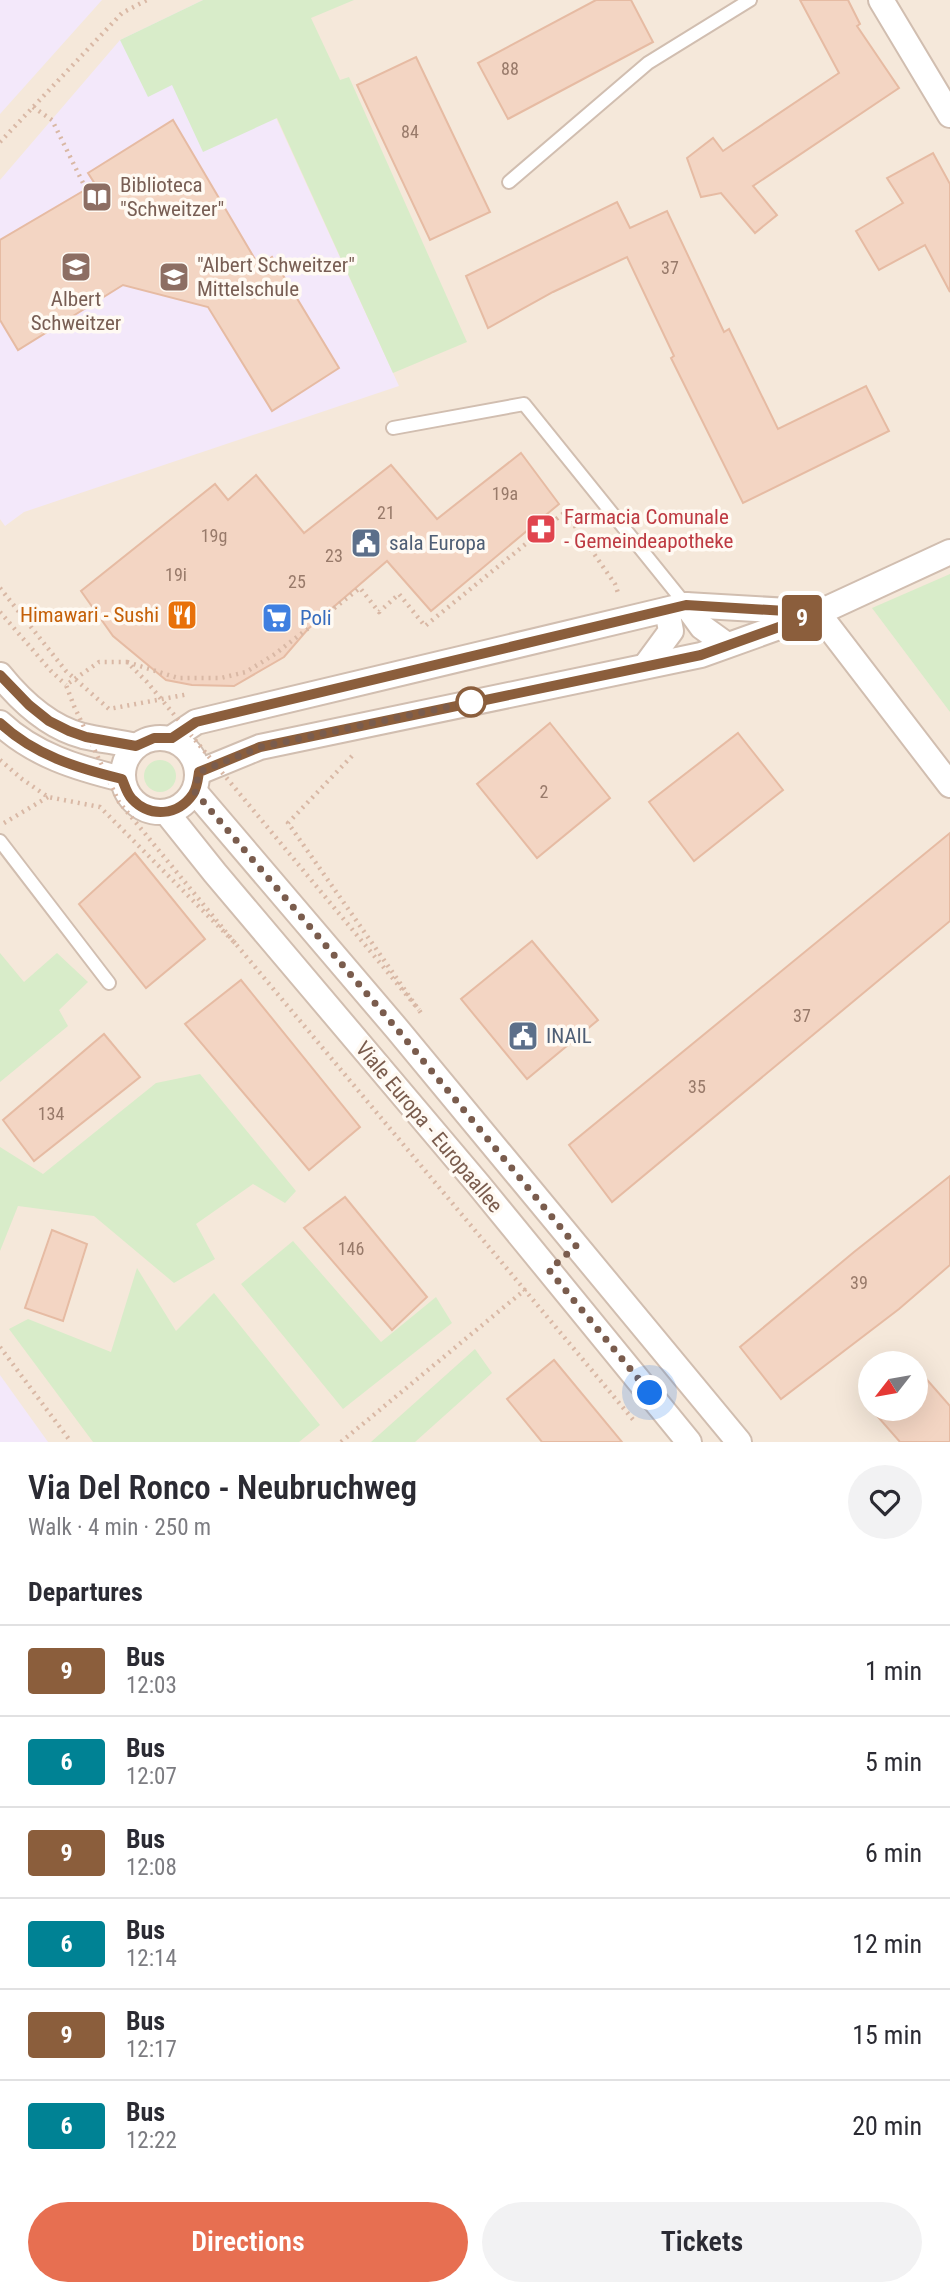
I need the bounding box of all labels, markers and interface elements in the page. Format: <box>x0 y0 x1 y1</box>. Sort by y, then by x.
house number: 88 <box>501 58 519 79</box>
house number: 84 <box>401 121 419 142</box>
place label: Biblioteca "Schweitzer" <box>120 173 224 221</box>
library icon: Biblioteca "Schweitzer" <box>80 180 114 214</box>
school or university icon: Albert Schweitzer <box>59 250 93 284</box>
place label: "Albert Schweitzer" Mittelschule <box>197 253 355 301</box>
house number: 37 <box>661 257 679 278</box>
school or university icon: "Albert Schweitzer" Mittelschule <box>157 260 191 294</box>
place label: Albert Schweitzer <box>31 287 121 335</box>
house number: 19a <box>492 483 518 504</box>
house number: 21 <box>377 502 395 523</box>
place label: Farmacia Comunale - Gemeindeapotheke <box>564 505 734 553</box>
pharmacy icon: Farmacia Comunale - Gemeindeapotheke <box>524 512 558 546</box>
house number: 19g <box>201 525 227 546</box>
public building icon: sala Europa <box>349 526 383 560</box>
place label: sala Europa <box>389 531 486 555</box>
house number: 23 <box>325 545 343 566</box>
house number: 19i <box>165 564 187 585</box>
house number: 25 <box>288 571 306 592</box>
line badge: 9 <box>779 595 825 641</box>
restaurant icon: Himawari - Sushi <box>165 598 199 632</box>
supermarket icon: Poli <box>260 601 294 635</box>
place label: Himawari - Sushi <box>20 603 159 627</box>
text: 9 <box>796 604 808 632</box>
place label: Poli <box>300 606 332 630</box>
unlabelled marker <box>456 687 486 717</box>
house number: 2 <box>540 781 549 802</box>
house number: 37 <box>793 1005 811 1026</box>
public building icon: INAIL <box>506 1019 540 1053</box>
place label: INAIL <box>546 1024 592 1048</box>
street label: Viale Europa - Europaallee <box>351 1037 508 1217</box>
house number: 35 <box>688 1076 706 1097</box>
house number: 134 <box>38 1103 64 1124</box>
house number: 146 <box>338 1238 364 1259</box>
house number: 39 <box>850 1272 868 1293</box>
north arrow <box>858 1351 928 1421</box>
map controls <box>858 1351 928 1421</box>
your location <box>632 1375 667 1410</box>
button: heart <box>848 1465 922 1539</box>
text: Via Del Ronco - Neubruchweg <box>28 1468 417 1507</box>
text: Walk · 4 min · 250 m <box>28 1514 211 1541</box>
text: Departures <box>28 1577 143 1607</box>
text: Bus <box>126 1642 165 1672</box>
text: 1 min <box>865 1656 922 1686</box>
text: 9 <box>60 1657 73 1685</box>
text: 12:03 <box>126 1672 177 1699</box>
text: Bus <box>126 1733 165 1763</box>
text: 5 min <box>865 1747 922 1777</box>
text: 6 <box>60 1748 73 1776</box>
text: 12:07 <box>126 1763 177 1790</box>
text: Bus <box>126 1824 165 1854</box>
text: 6 min <box>865 1838 922 1868</box>
text: 9 <box>60 1839 73 1867</box>
text: 12:08 <box>126 1854 177 1881</box>
text: Bus <box>126 1915 165 1945</box>
text: 12 min <box>852 1929 922 1959</box>
text: 6 <box>60 1930 73 1958</box>
text: 12:14 <box>126 1945 177 1972</box>
text: Bus <box>126 2006 165 2036</box>
text: 15 min <box>852 2020 922 2050</box>
text: 9 <box>60 2021 73 2049</box>
text: 12:17 <box>126 2036 177 2063</box>
text: Bus <box>126 2097 165 2127</box>
text: 20 min <box>852 2111 922 2141</box>
text: 6 <box>60 2112 73 2140</box>
text: 12:22 <box>126 2127 177 2154</box>
button: Directions <box>28 2202 468 2282</box>
button: Tickets <box>482 2202 922 2282</box>

